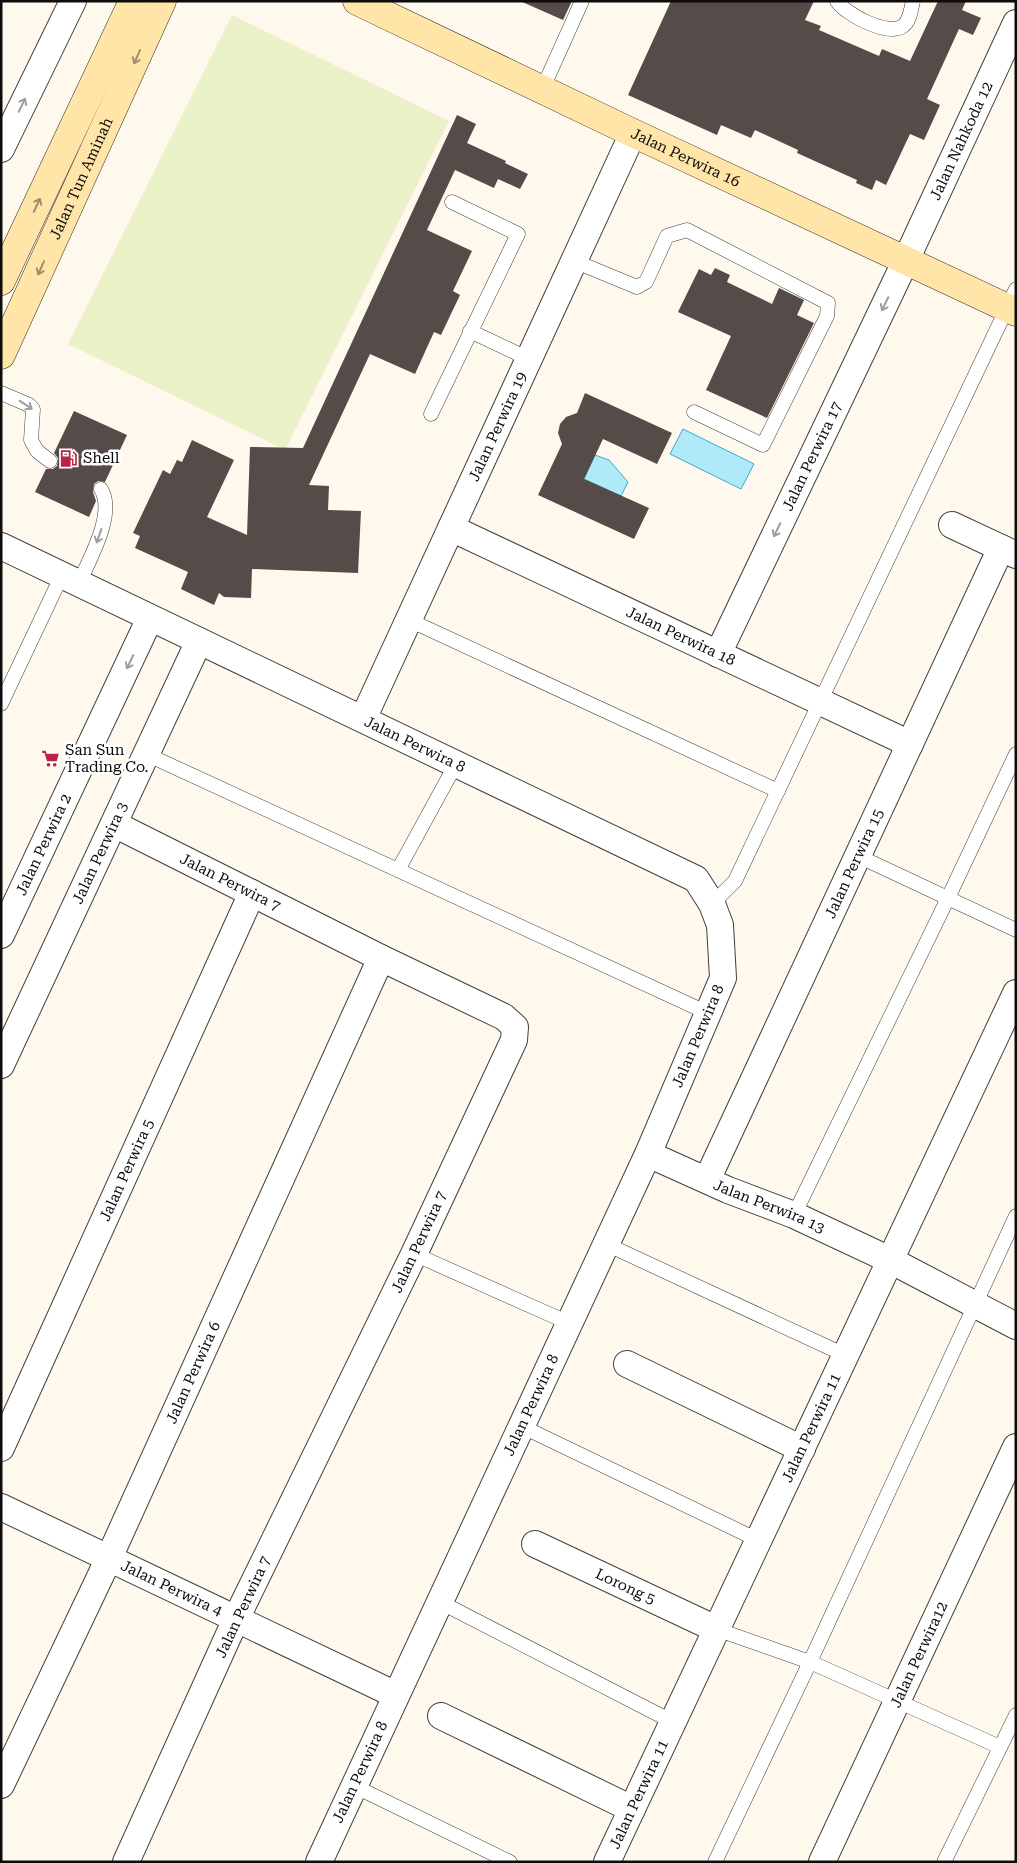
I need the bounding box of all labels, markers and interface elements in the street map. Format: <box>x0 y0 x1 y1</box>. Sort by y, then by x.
one-way arrow <box>131 49 141 64</box>
street label: Jalan Nahkoda 12 <box>926 79 997 203</box>
one-way arrow <box>18 98 28 113</box>
street label: Jalan Tun Aminah <box>46 114 117 242</box>
street label: Jalan Perwira 16 <box>628 124 743 191</box>
one-way arrow <box>33 198 42 213</box>
one-way arrow <box>35 260 45 275</box>
one-way arrow <box>879 296 889 311</box>
street label: Jalan Perwira 19 <box>465 369 531 484</box>
one-way arrow <box>19 399 33 410</box>
street label: Jalan Perwira 17 <box>779 399 846 514</box>
fuel station icon: Shell <box>59 448 79 468</box>
place label: Shell <box>83 449 120 467</box>
one-way arrow <box>772 522 782 537</box>
one-way arrow <box>94 528 103 543</box>
street label: Jalan Perwira 18 <box>623 603 738 670</box>
one-way arrow <box>124 654 134 669</box>
street label: Jalan Perwira 8 <box>361 712 468 776</box>
place label: San Sun Trading Co. <box>65 741 148 776</box>
supermarket icon: San Sun Trading Co. <box>41 749 61 769</box>
street label: Jalan Perwira 2 <box>12 791 75 898</box>
street label: Jalan Perwira 3 <box>69 799 131 907</box>
street label: Jalan Perwira 15 <box>821 806 887 921</box>
street label: Jalan Perwira 7 <box>177 850 283 915</box>
street label: Jalan Perwira 8 <box>668 982 728 1090</box>
street label: Jalan Perwira 5 <box>96 1116 158 1224</box>
street label: Jalan Perwira 13 <box>711 1176 828 1237</box>
street label: Jalan Perwira 7 <box>388 1188 450 1296</box>
street label: Jalan Perwira 6 <box>162 1319 224 1426</box>
street label: Jalan Perwira 8 <box>500 1351 562 1459</box>
street label: Jalan Perwira 11 <box>778 1370 845 1485</box>
street label: Jalan Perwira 7 <box>212 1553 274 1661</box>
street label: Jalan Perwira 4 <box>118 1556 226 1620</box>
street label: Lorong 5 <box>593 1565 658 1608</box>
street label: Jalan Perwira12 <box>887 1599 951 1710</box>
street label: Jalan Perwira 8 <box>329 1718 391 1826</box>
street label: Jalan Perwira 11 <box>606 1737 672 1852</box>

